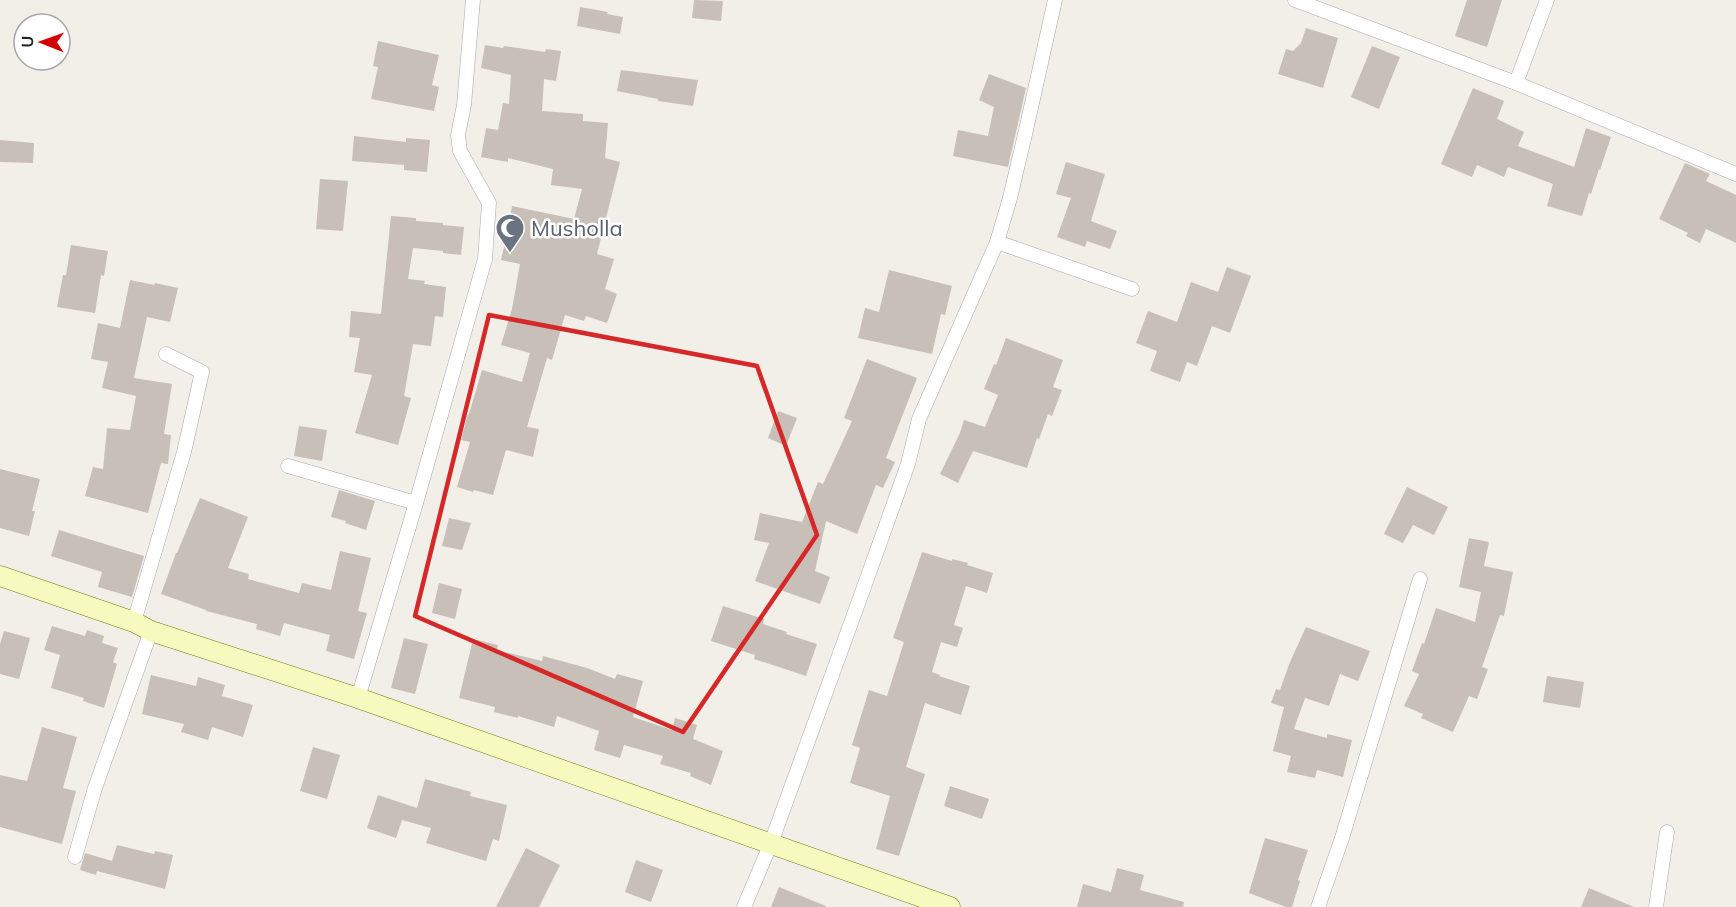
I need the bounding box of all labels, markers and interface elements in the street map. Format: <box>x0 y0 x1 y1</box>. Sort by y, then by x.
north arrow <box>12 12 72 72</box>
text: U <box>17 36 37 48</box>
mosque icon: Musholla <box>494 212 526 254</box>
place label: Musholla <box>531 214 623 242</box>

